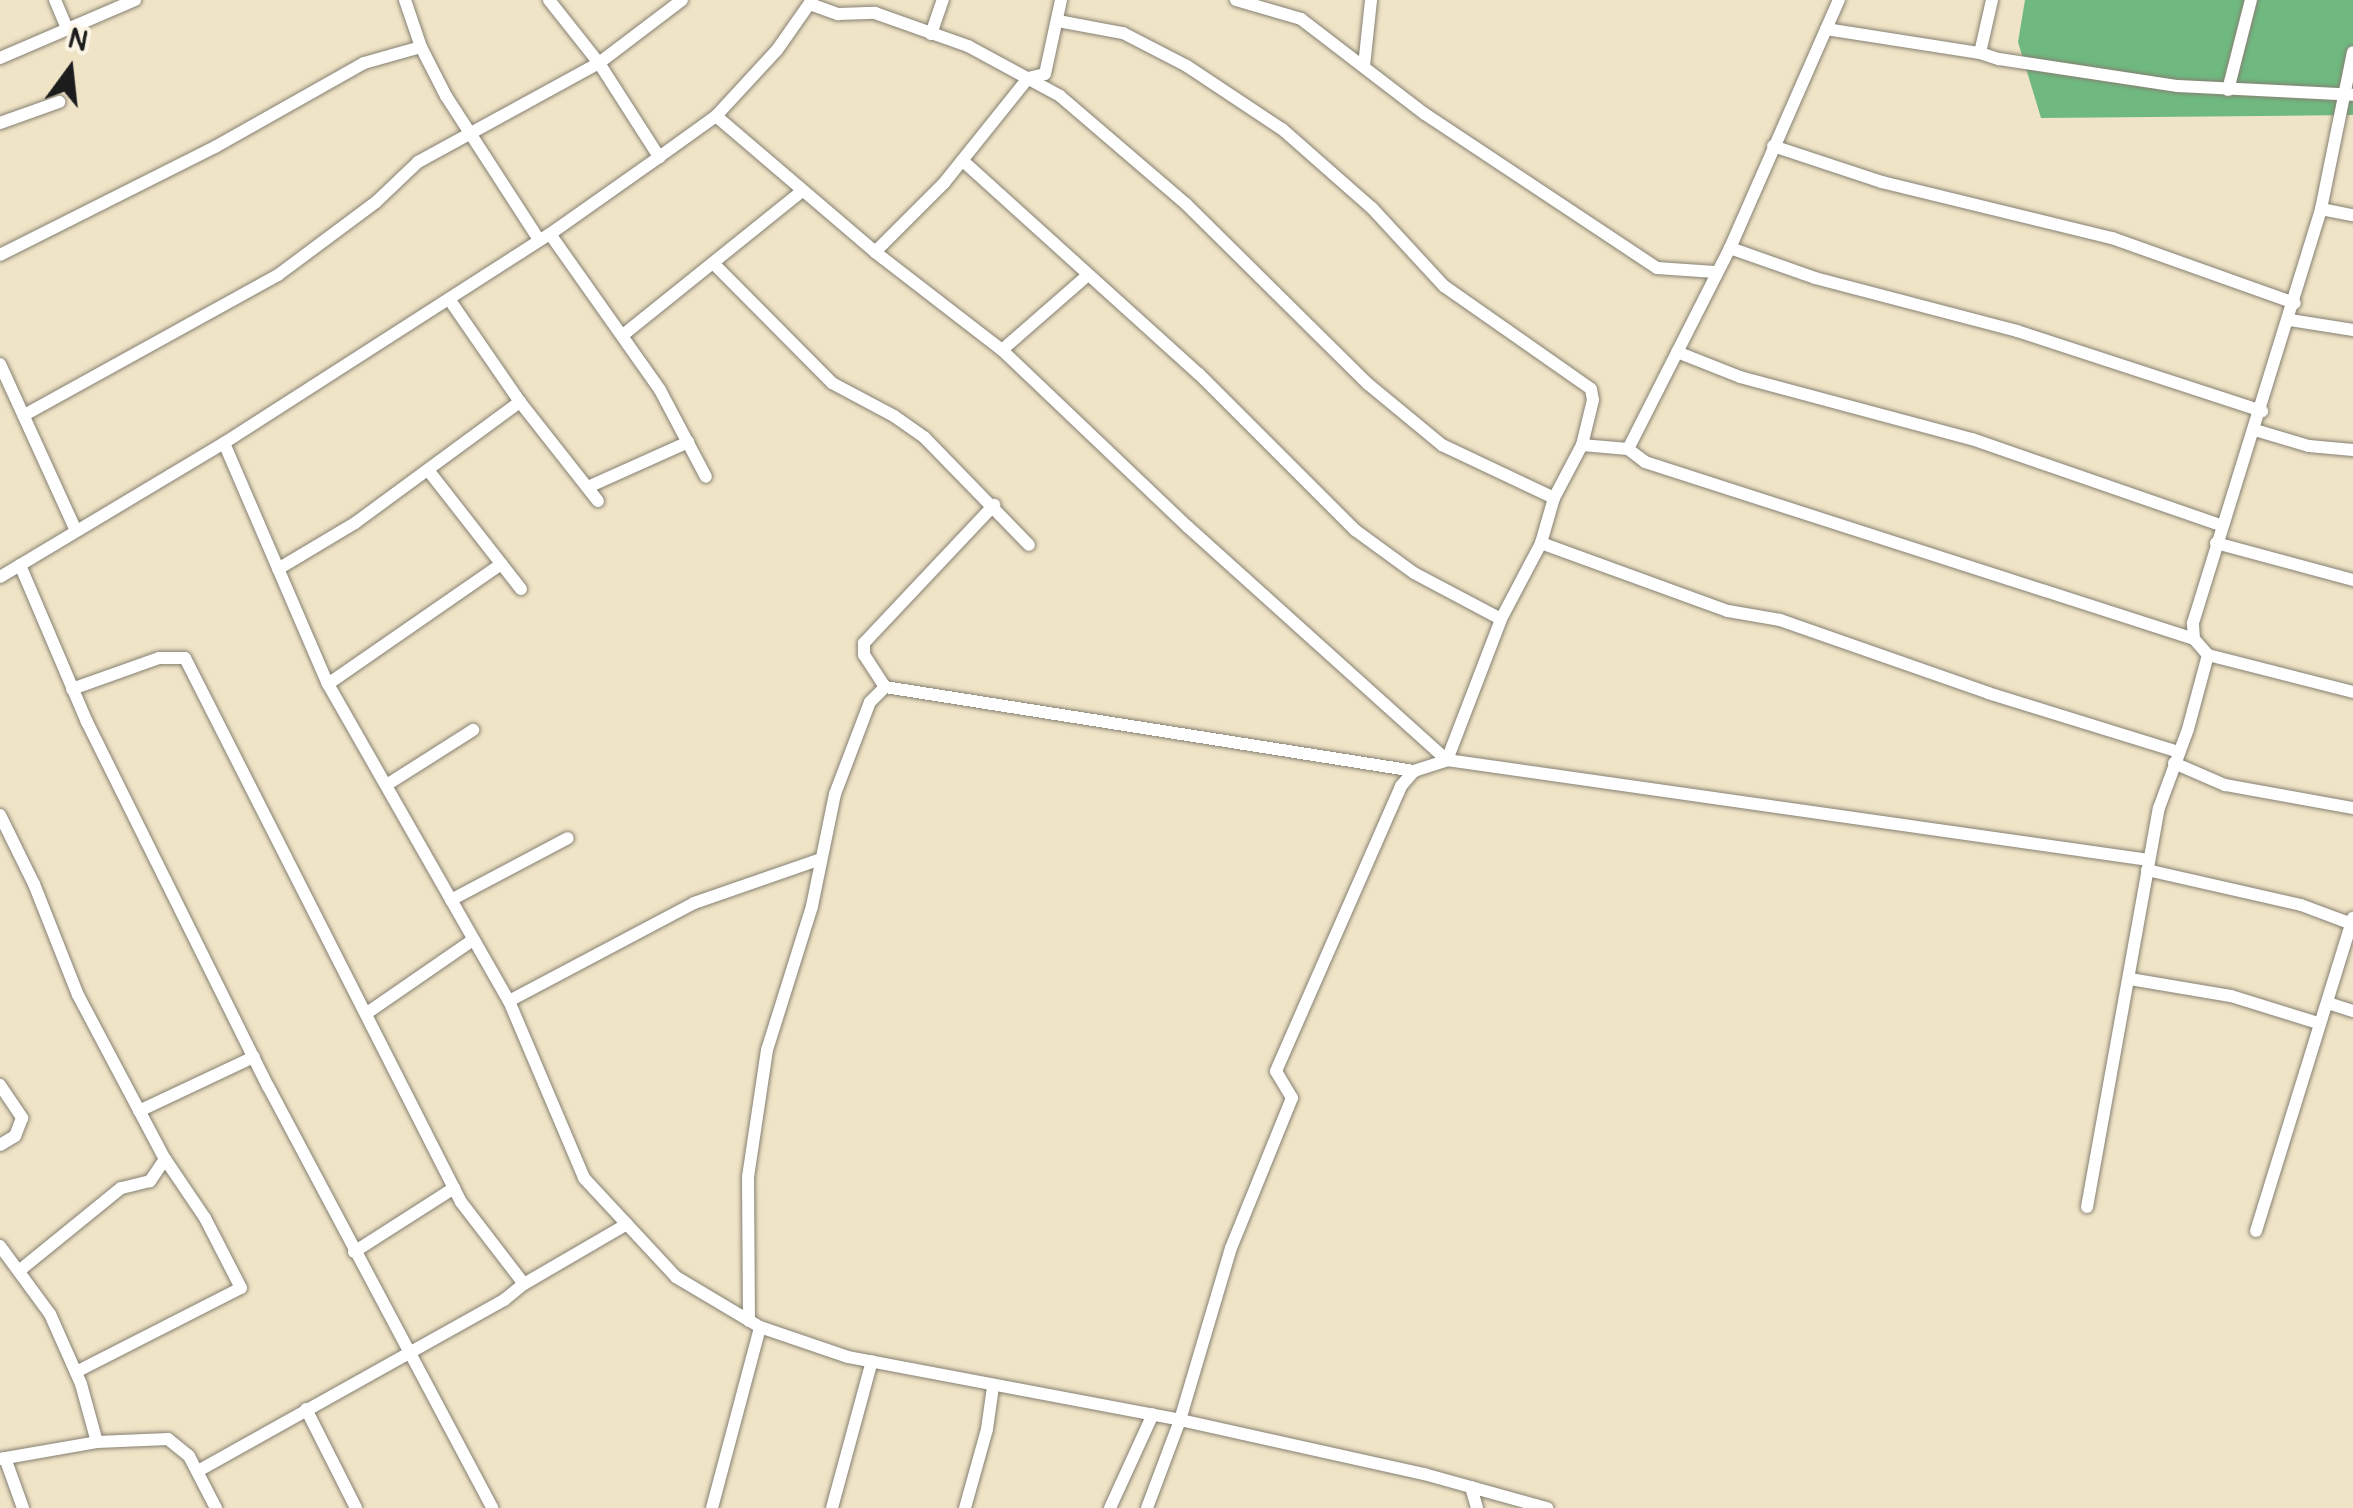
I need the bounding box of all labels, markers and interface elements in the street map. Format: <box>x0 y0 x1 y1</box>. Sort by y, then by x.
north arrow <box>20 20 120 120</box>
text: N <box>64 21 92 60</box>

